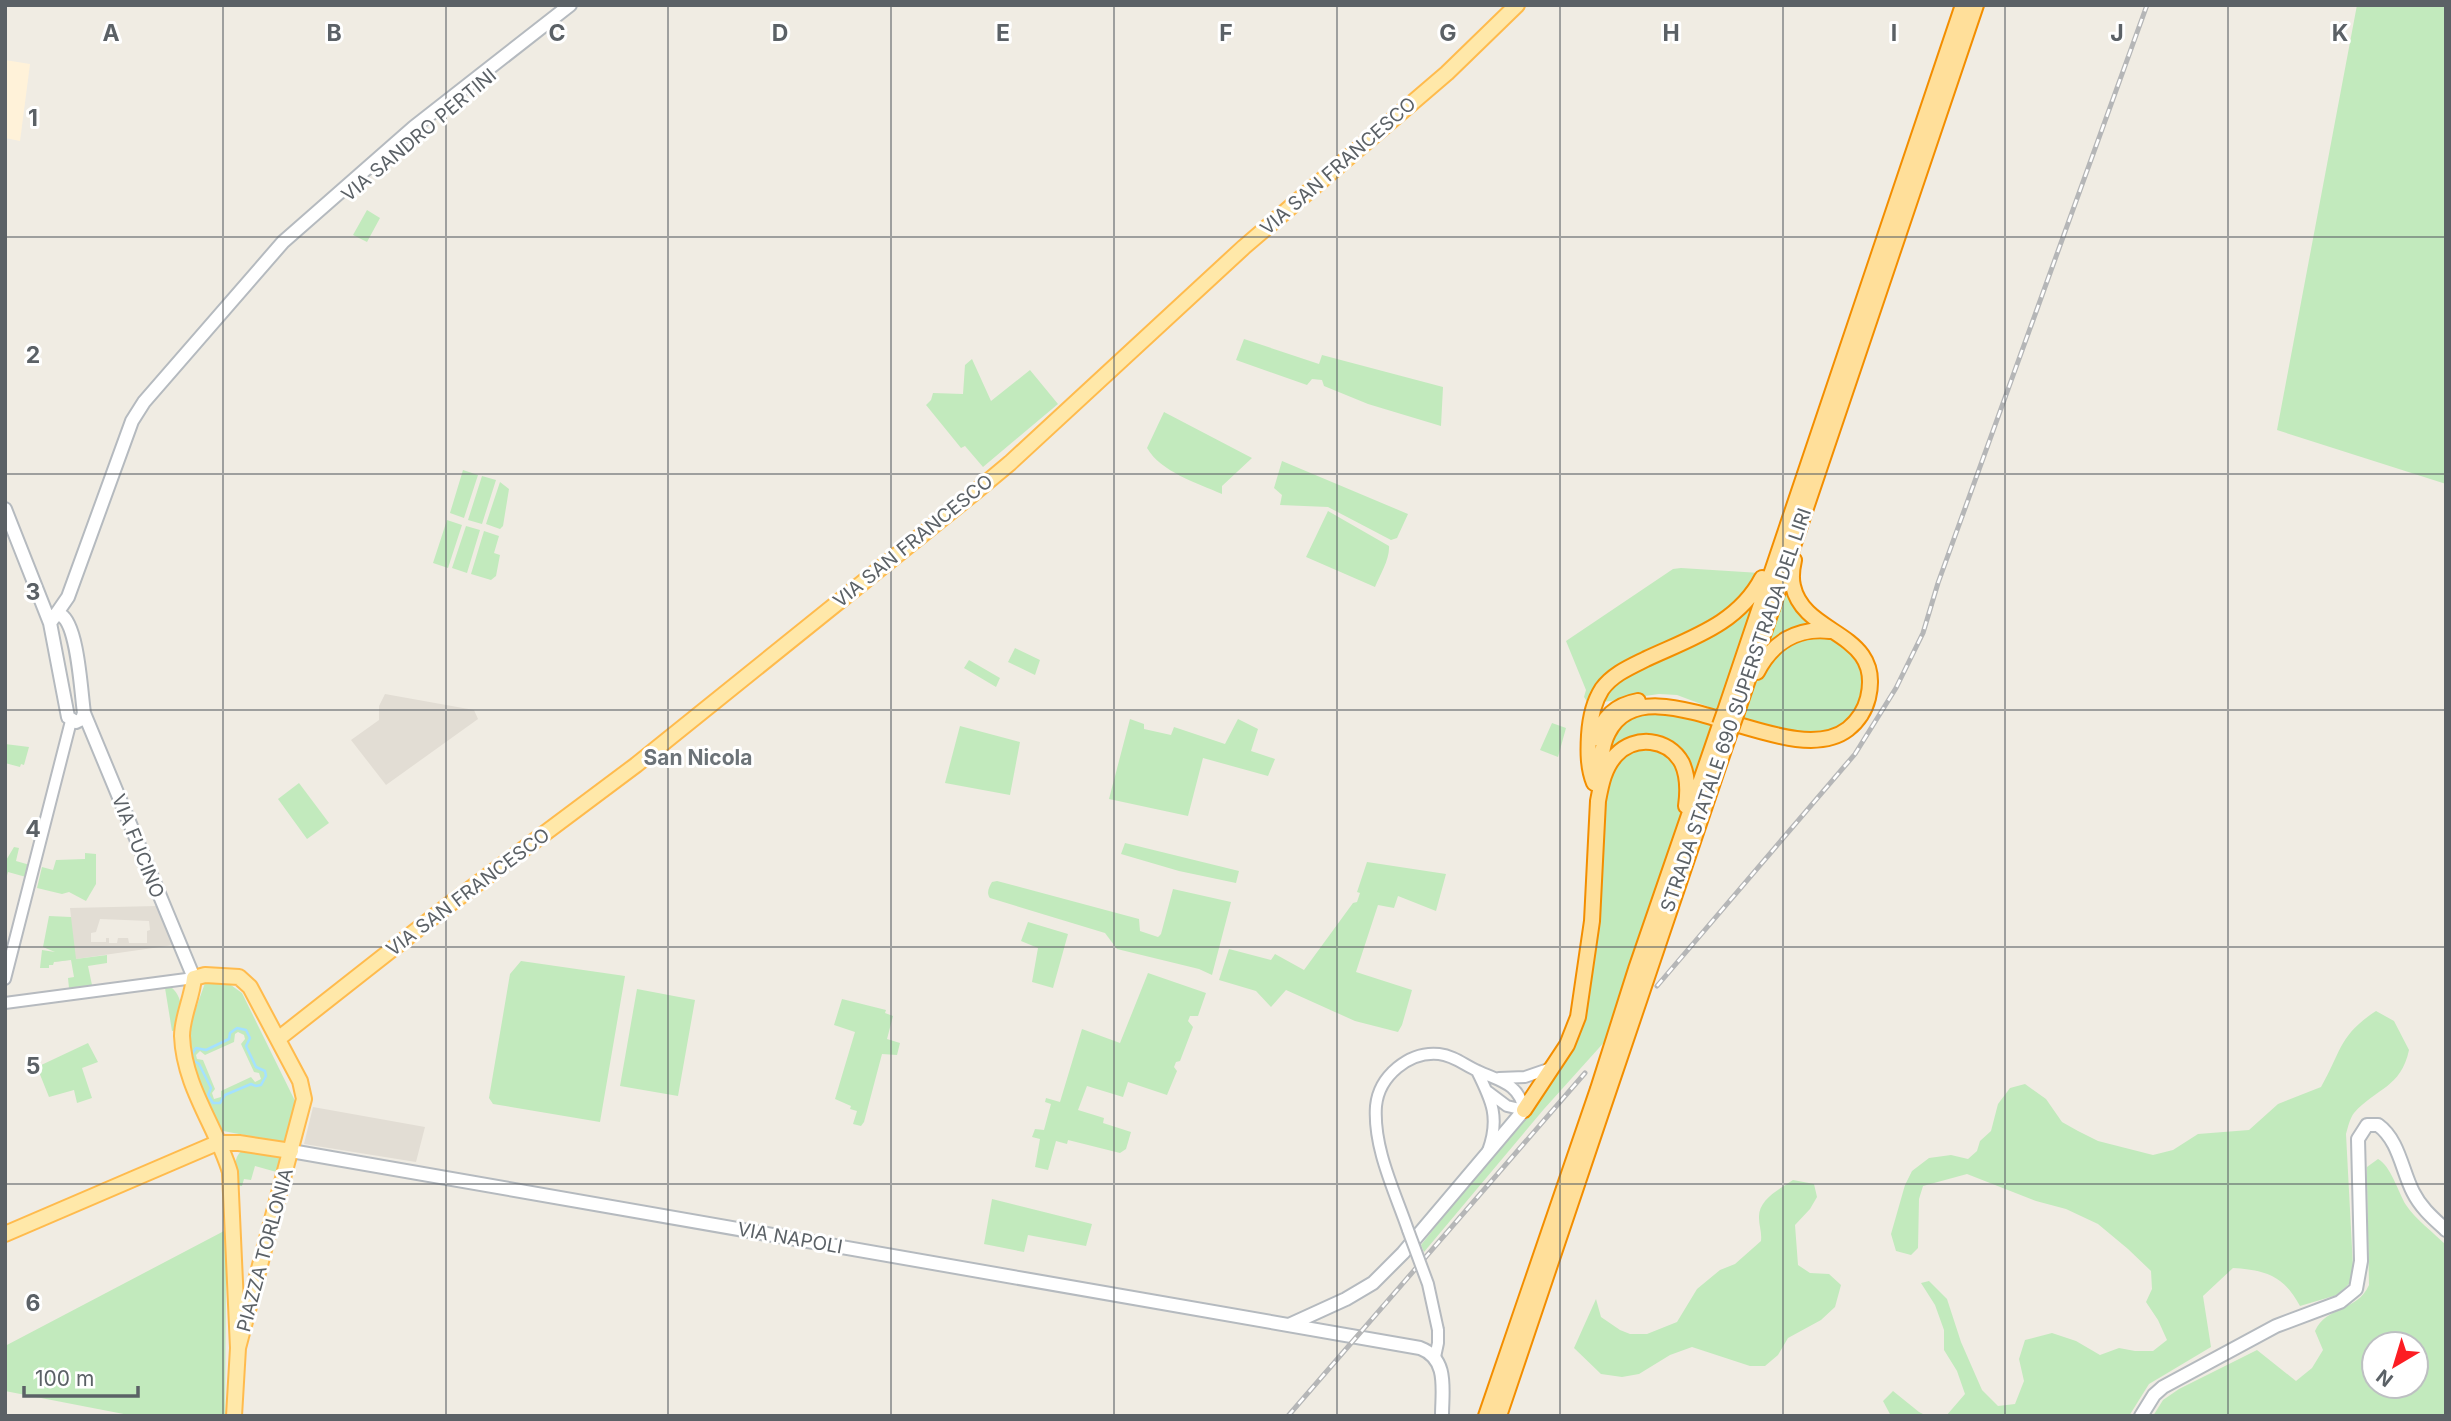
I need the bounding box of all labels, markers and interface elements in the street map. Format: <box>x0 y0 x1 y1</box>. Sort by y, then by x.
text: A <box>102 19 120 47</box>
text: B <box>326 19 342 47</box>
text: C <box>548 19 566 47</box>
text: D <box>772 19 788 47</box>
text: E <box>996 19 1010 47</box>
text: F <box>1219 19 1233 47</box>
text: G <box>1439 19 1457 47</box>
text: H <box>1662 19 1680 47</box>
text: I <box>1891 19 1897 47</box>
text: J <box>2110 19 2124 47</box>
text: K <box>2332 19 2348 47</box>
street label: VIA SANDRO PERTINI <box>337 64 501 206</box>
street label: VIA SAN FRANCESCO <box>1256 92 1420 240</box>
text: 1 <box>28 104 38 132</box>
text: 2 <box>26 341 40 369</box>
street label: VIA SAN FRANCESCO <box>829 470 997 612</box>
street label: STRADA STATALE 690 SUPERSTRADA DEL LIRI <box>1656 505 1816 915</box>
text: 3 <box>26 578 40 606</box>
district label: San Nicola <box>644 745 752 770</box>
street label: VIA FUCINO <box>107 791 169 901</box>
text: 4 <box>25 815 41 843</box>
street label: VIA SAN FRANCESCO <box>382 823 554 961</box>
text: 5 <box>26 1052 40 1080</box>
street label: PIAZZA TORLONIA <box>232 1166 298 1334</box>
street label: VIA NAPOLI <box>736 1217 844 1259</box>
text: 6 <box>26 1289 40 1317</box>
north arrow <box>2360 1330 2430 1400</box>
scale bar <box>24 1354 138 1398</box>
text: N <box>2372 1364 2398 1392</box>
text: 100 m <box>35 1366 94 1391</box>

